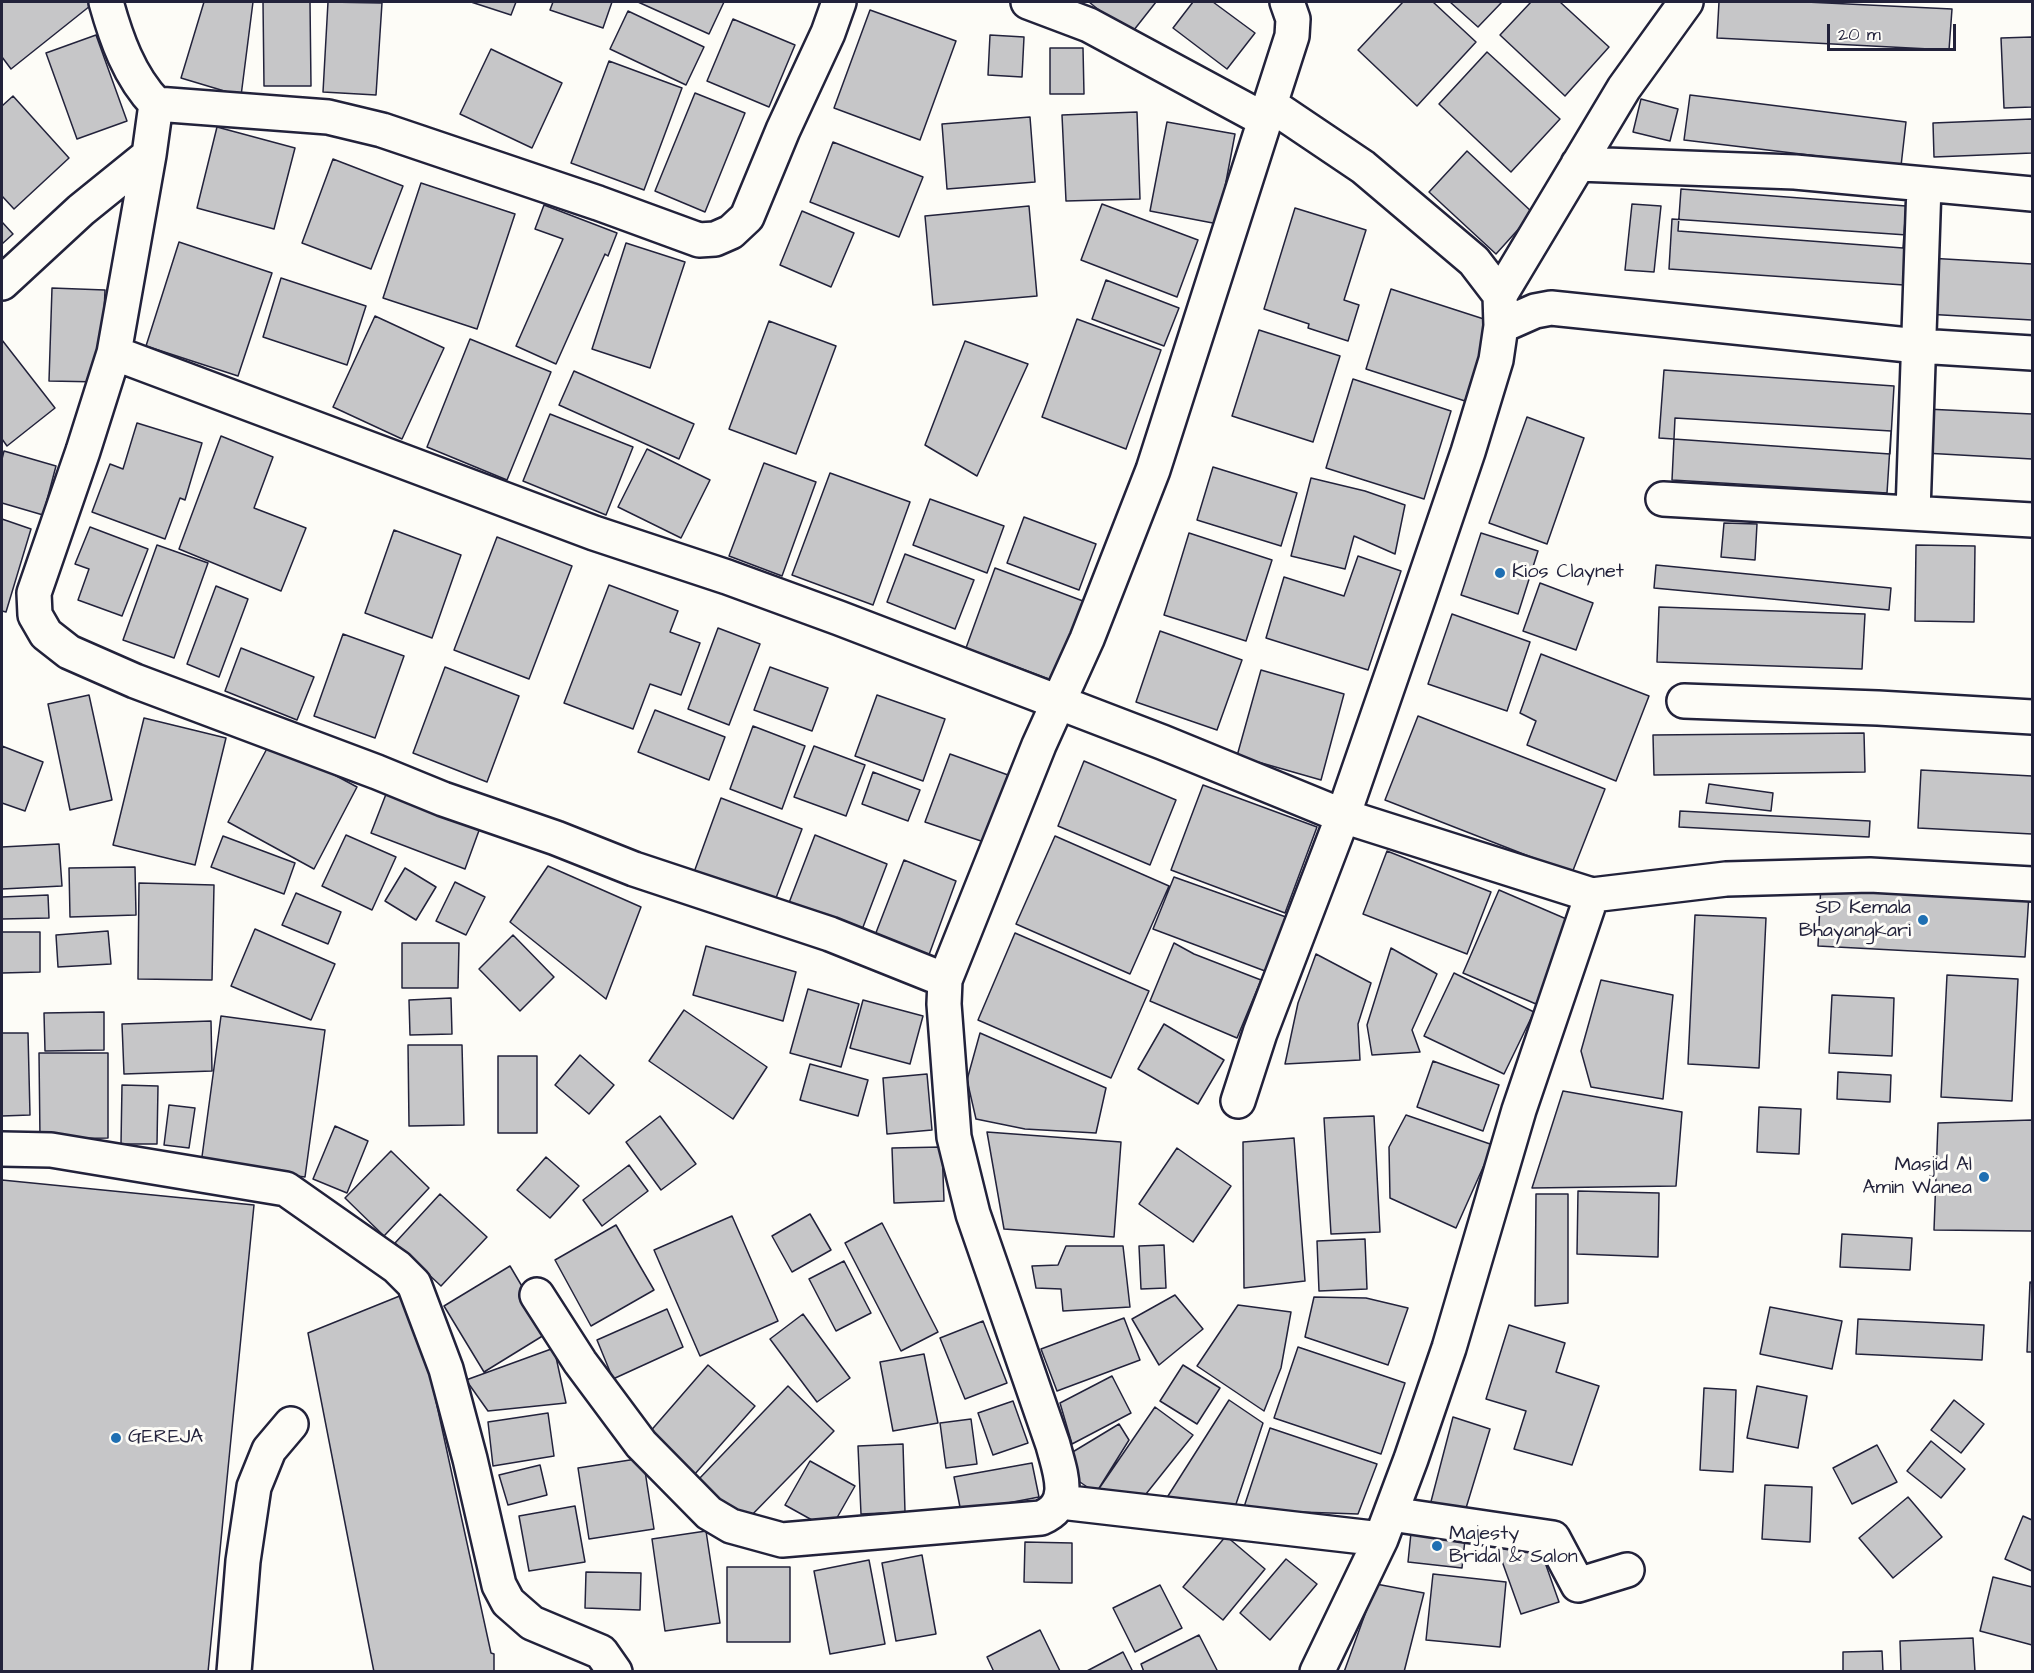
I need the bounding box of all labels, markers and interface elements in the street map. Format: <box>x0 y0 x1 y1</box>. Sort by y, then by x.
scale bar <box>1830 12 1959 50</box>
text: 20 m <box>1838 22 1881 47</box>
place label: Kios Claynet <box>1512 561 1624 585</box>
marker: Kios Claynet <box>1493 566 1507 580</box>
place label: SD Kemala Bhayangkari <box>1799 897 1911 944</box>
marker: SD Kemala Bhayangkari <box>1916 913 1930 927</box>
place label: Masjid Al Amin Wanea <box>1863 1154 1972 1201</box>
marker: Masjid Al Amin Wanea <box>1977 1170 1991 1184</box>
place label: GEREJA <box>128 1426 203 1450</box>
marker: GEREJA <box>109 1431 123 1445</box>
place label: Majesty Bridal & Salon <box>1449 1523 1578 1570</box>
marker: Majesty Bridal & Salon <box>1430 1539 1444 1553</box>

